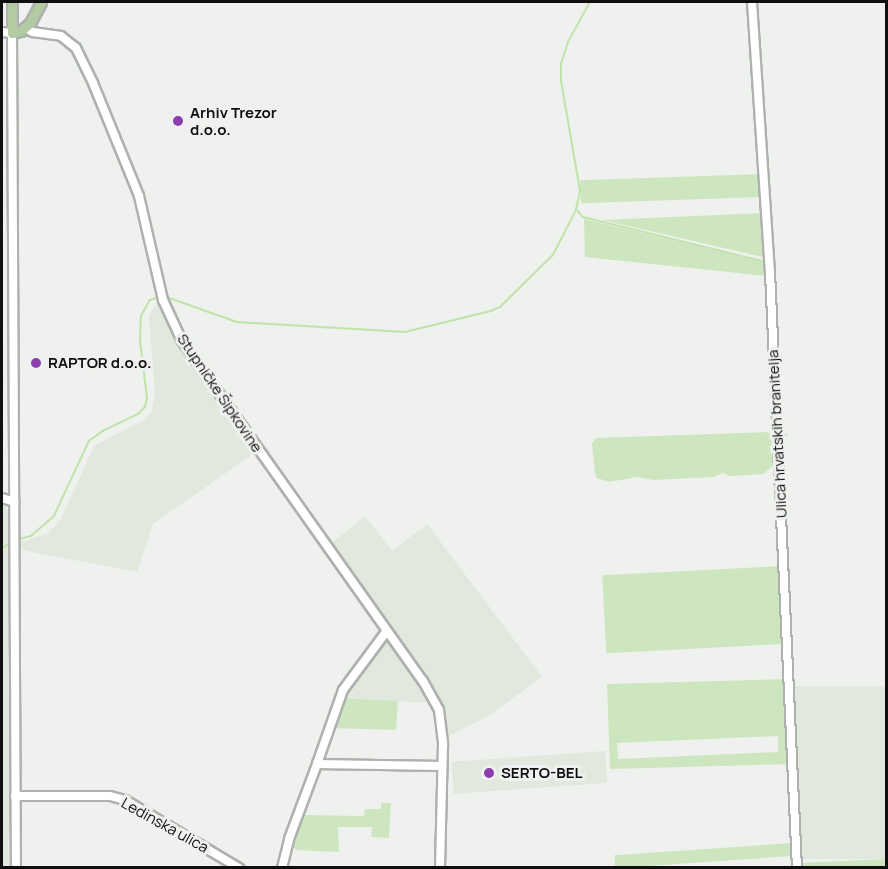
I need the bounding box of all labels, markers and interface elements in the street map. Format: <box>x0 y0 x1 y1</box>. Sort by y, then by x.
place label: Arhiv Trezor d.o.o. <box>190 103 277 138</box>
marker: Arhiv Trezor d.o.o. <box>171 114 185 128</box>
street label: Stupničke Šipkovine <box>174 330 266 456</box>
street label: Ulica hrvatskih branitelja <box>764 349 790 519</box>
place label: RAPTOR d.o.o. <box>48 354 152 372</box>
marker: RAPTOR d.o.o. <box>29 356 43 370</box>
place label: SERTO-BEL <box>501 764 582 782</box>
marker: SERTO-BEL <box>482 766 496 780</box>
street label: Ledinska ulica <box>118 794 212 856</box>

